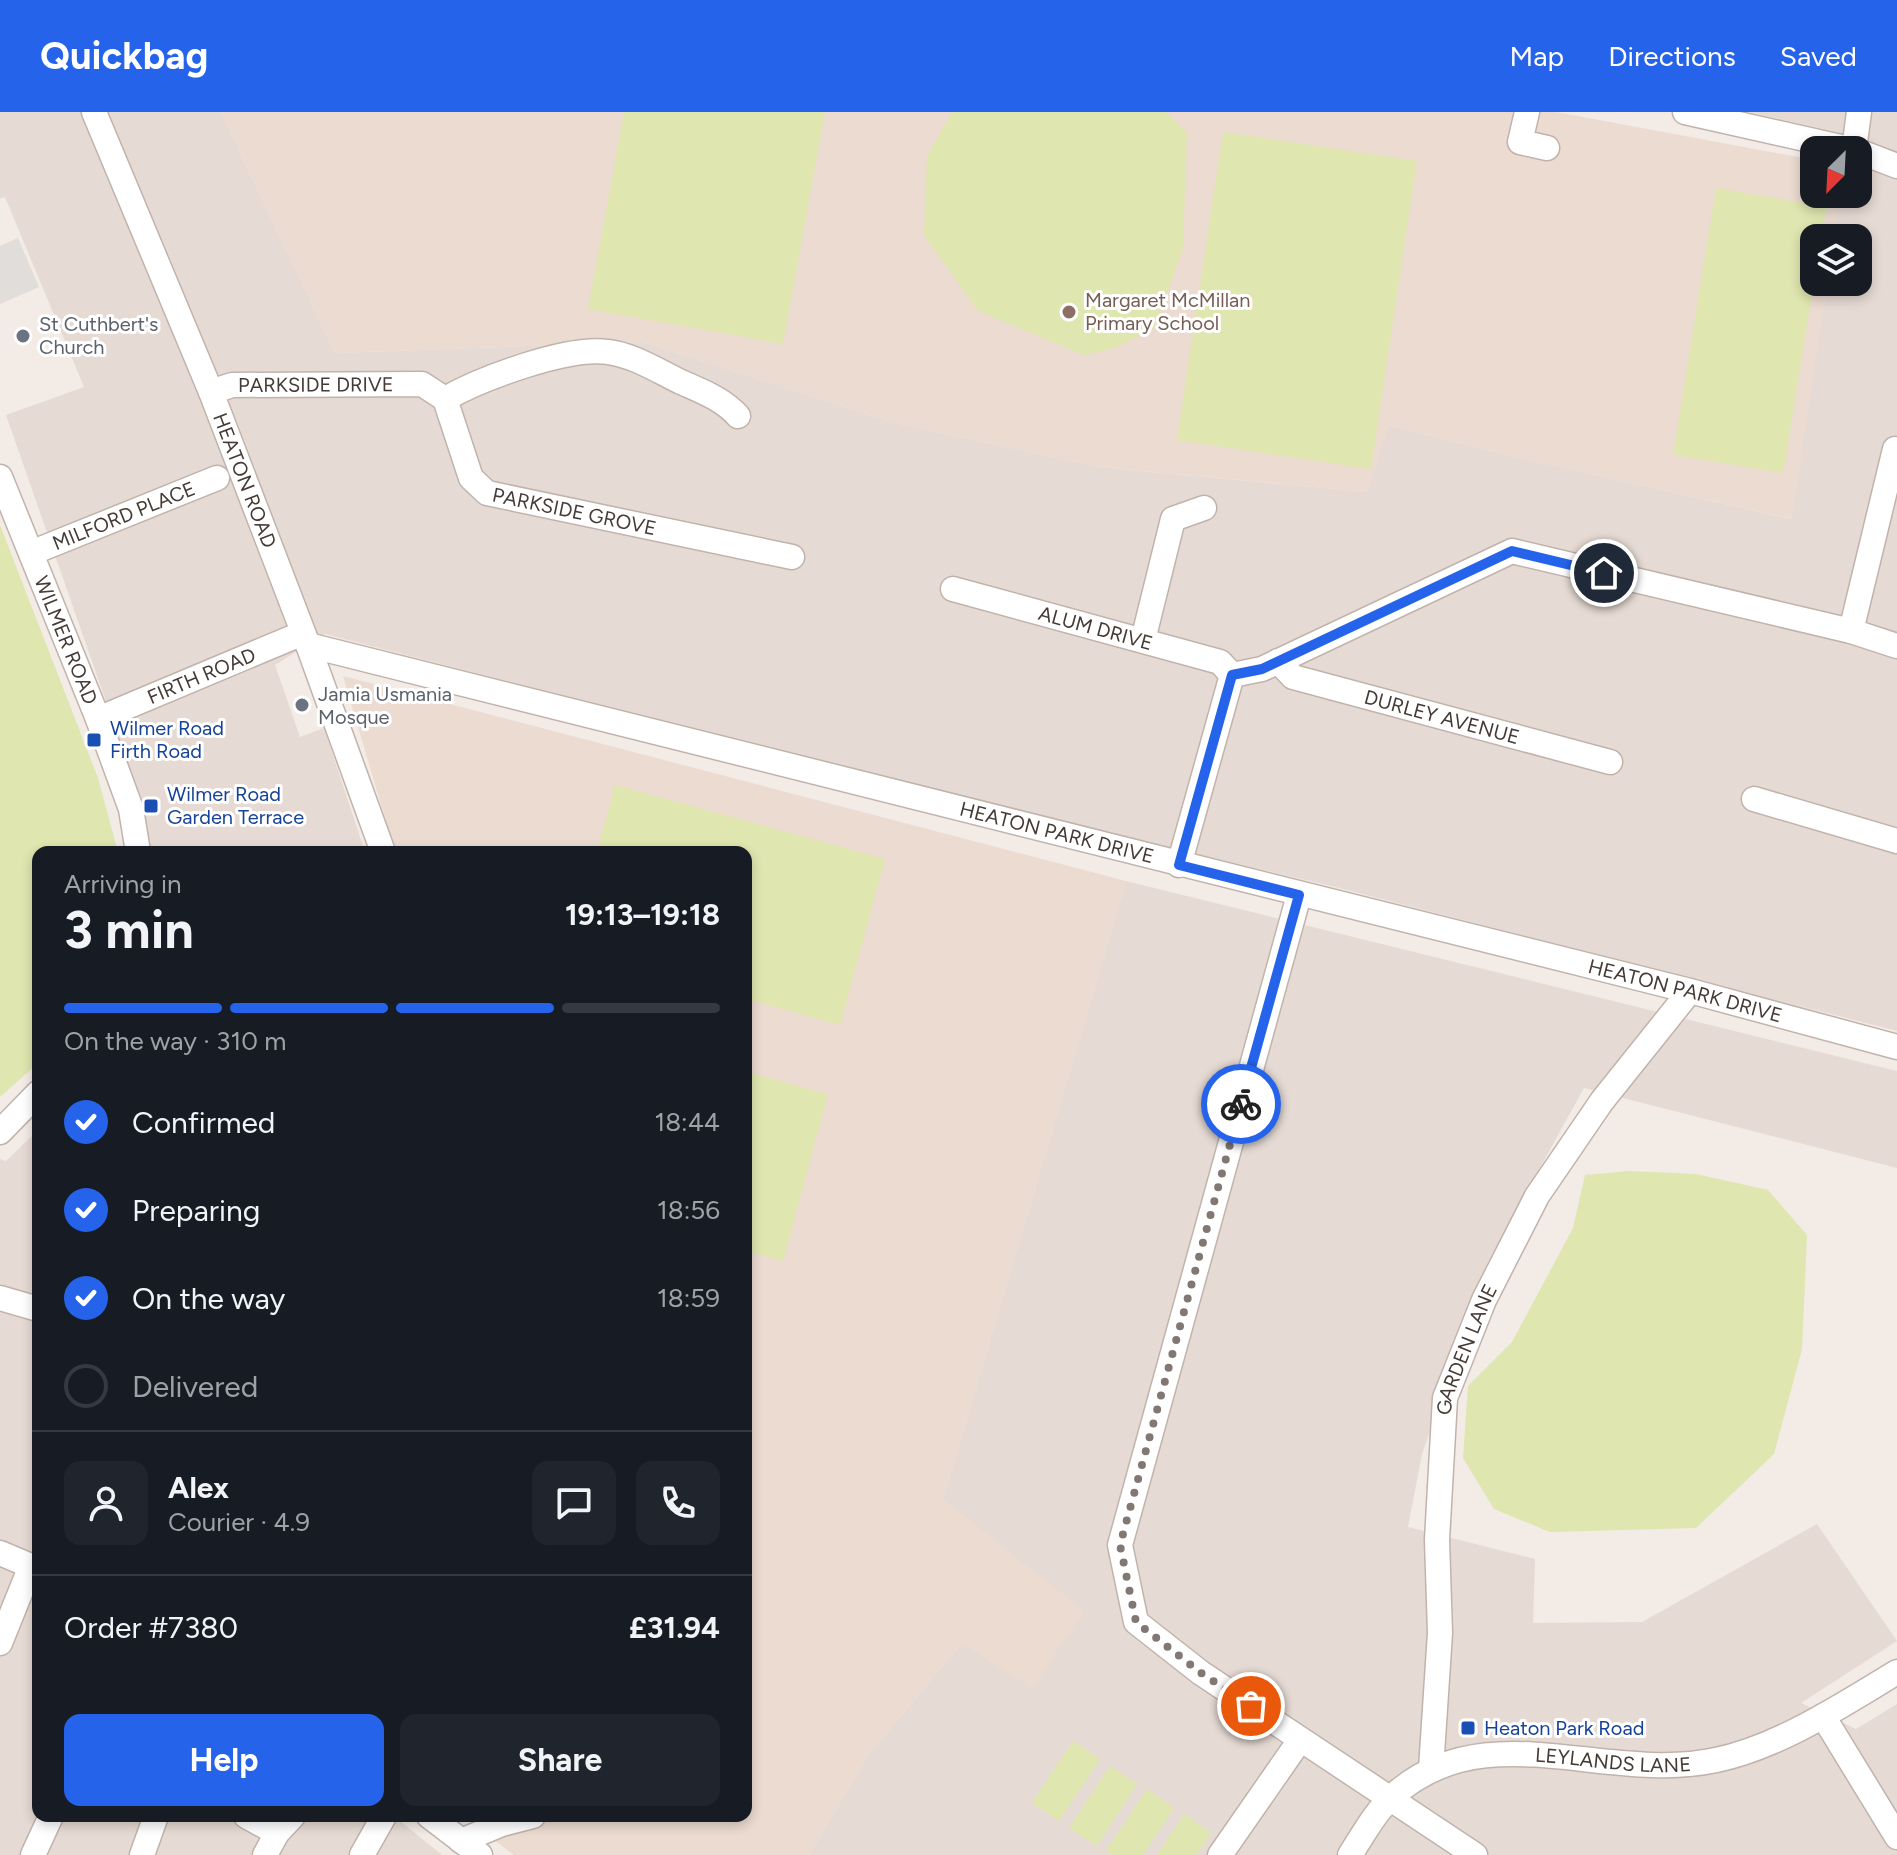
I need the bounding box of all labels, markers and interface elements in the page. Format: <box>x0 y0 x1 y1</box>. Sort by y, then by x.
text: Quickbag <box>40 33 208 79</box>
text: Map <box>1510 39 1564 73</box>
text: Directions <box>1608 39 1736 73</box>
text: Saved <box>1780 39 1857 73</box>
north arrow <box>1800 136 1872 208</box>
map controls <box>1800 136 1872 296</box>
button: layers <box>1800 224 1872 296</box>
place label: Margaret McMillan Primary School <box>1085 288 1250 335</box>
marker: Margaret McMillan Primary School <box>1060 303 1078 321</box>
place label: St Cuthbert's Church <box>39 312 158 359</box>
marker: St Cuthbert's Church <box>14 327 32 345</box>
street label: PARKSIDE DRIVE <box>238 372 394 397</box>
street label: HEATON ROAD <box>208 409 282 551</box>
street label: MILFORD PLACE <box>49 476 199 555</box>
street label: PARKSIDE GROVE <box>490 482 659 540</box>
pin <box>1570 539 1638 607</box>
icon: home <box>1582 551 1626 595</box>
street label: WILMER ROAD <box>29 572 103 708</box>
street label: ALUM DRIVE <box>1036 601 1156 655</box>
street label: FIRTH ROAD <box>144 642 259 709</box>
place label: Jamia Usmania Mosque <box>318 682 452 729</box>
street label: DURLEY AVENUE <box>1362 685 1522 749</box>
marker: Jamia Usmania Mosque <box>293 696 311 714</box>
place label: Wilmer Road Firth Road <box>110 716 224 763</box>
marker: Wilmer Road Firth Road <box>85 731 103 749</box>
place label: Wilmer Road Garden Terrace <box>167 782 304 829</box>
marker: Wilmer Road Garden Terrace <box>142 797 160 815</box>
street label: HEATON PARK DRIVE <box>957 797 1157 868</box>
text: Arriving in <box>64 868 182 900</box>
text: 19:13–19:18 <box>565 896 720 933</box>
text: 3 min <box>64 899 194 961</box>
street label: HEATON PARK DRIVE <box>1586 954 1785 1027</box>
text: On the way · 310 m <box>64 1025 286 1057</box>
courier <box>1201 1064 1281 1144</box>
icon: bike <box>1219 1082 1263 1126</box>
icon: check <box>64 1100 108 1144</box>
text: Confirmed <box>132 1104 275 1141</box>
text: 18:44 <box>654 1106 720 1138</box>
icon: check <box>64 1188 108 1232</box>
text: Preparing <box>132 1192 260 1229</box>
text: 18:56 <box>657 1194 720 1226</box>
icon: check <box>64 1276 108 1320</box>
text: On the way <box>132 1280 285 1317</box>
street label: GARDEN LANE <box>1432 1280 1502 1415</box>
text: 18:59 <box>657 1282 720 1314</box>
text: Delivered <box>132 1368 258 1405</box>
button: person <box>64 1461 148 1545</box>
button: chat <box>532 1461 616 1545</box>
button: phone <box>636 1461 720 1545</box>
text: Alex <box>168 1469 229 1506</box>
text: Courier · 4.9 <box>168 1506 310 1538</box>
text: Order #7380 <box>64 1609 238 1646</box>
text: £31.94 <box>629 1609 720 1646</box>
pin <box>1217 1672 1285 1740</box>
icon: bag <box>1229 1684 1273 1728</box>
button: Help <box>64 1714 384 1806</box>
button: Share <box>400 1714 720 1806</box>
place label: Heaton Park Road <box>1484 1716 1644 1740</box>
marker: Heaton Park Road <box>1459 1719 1477 1737</box>
street label: LEYLANDS LANE <box>1535 1743 1692 1777</box>

